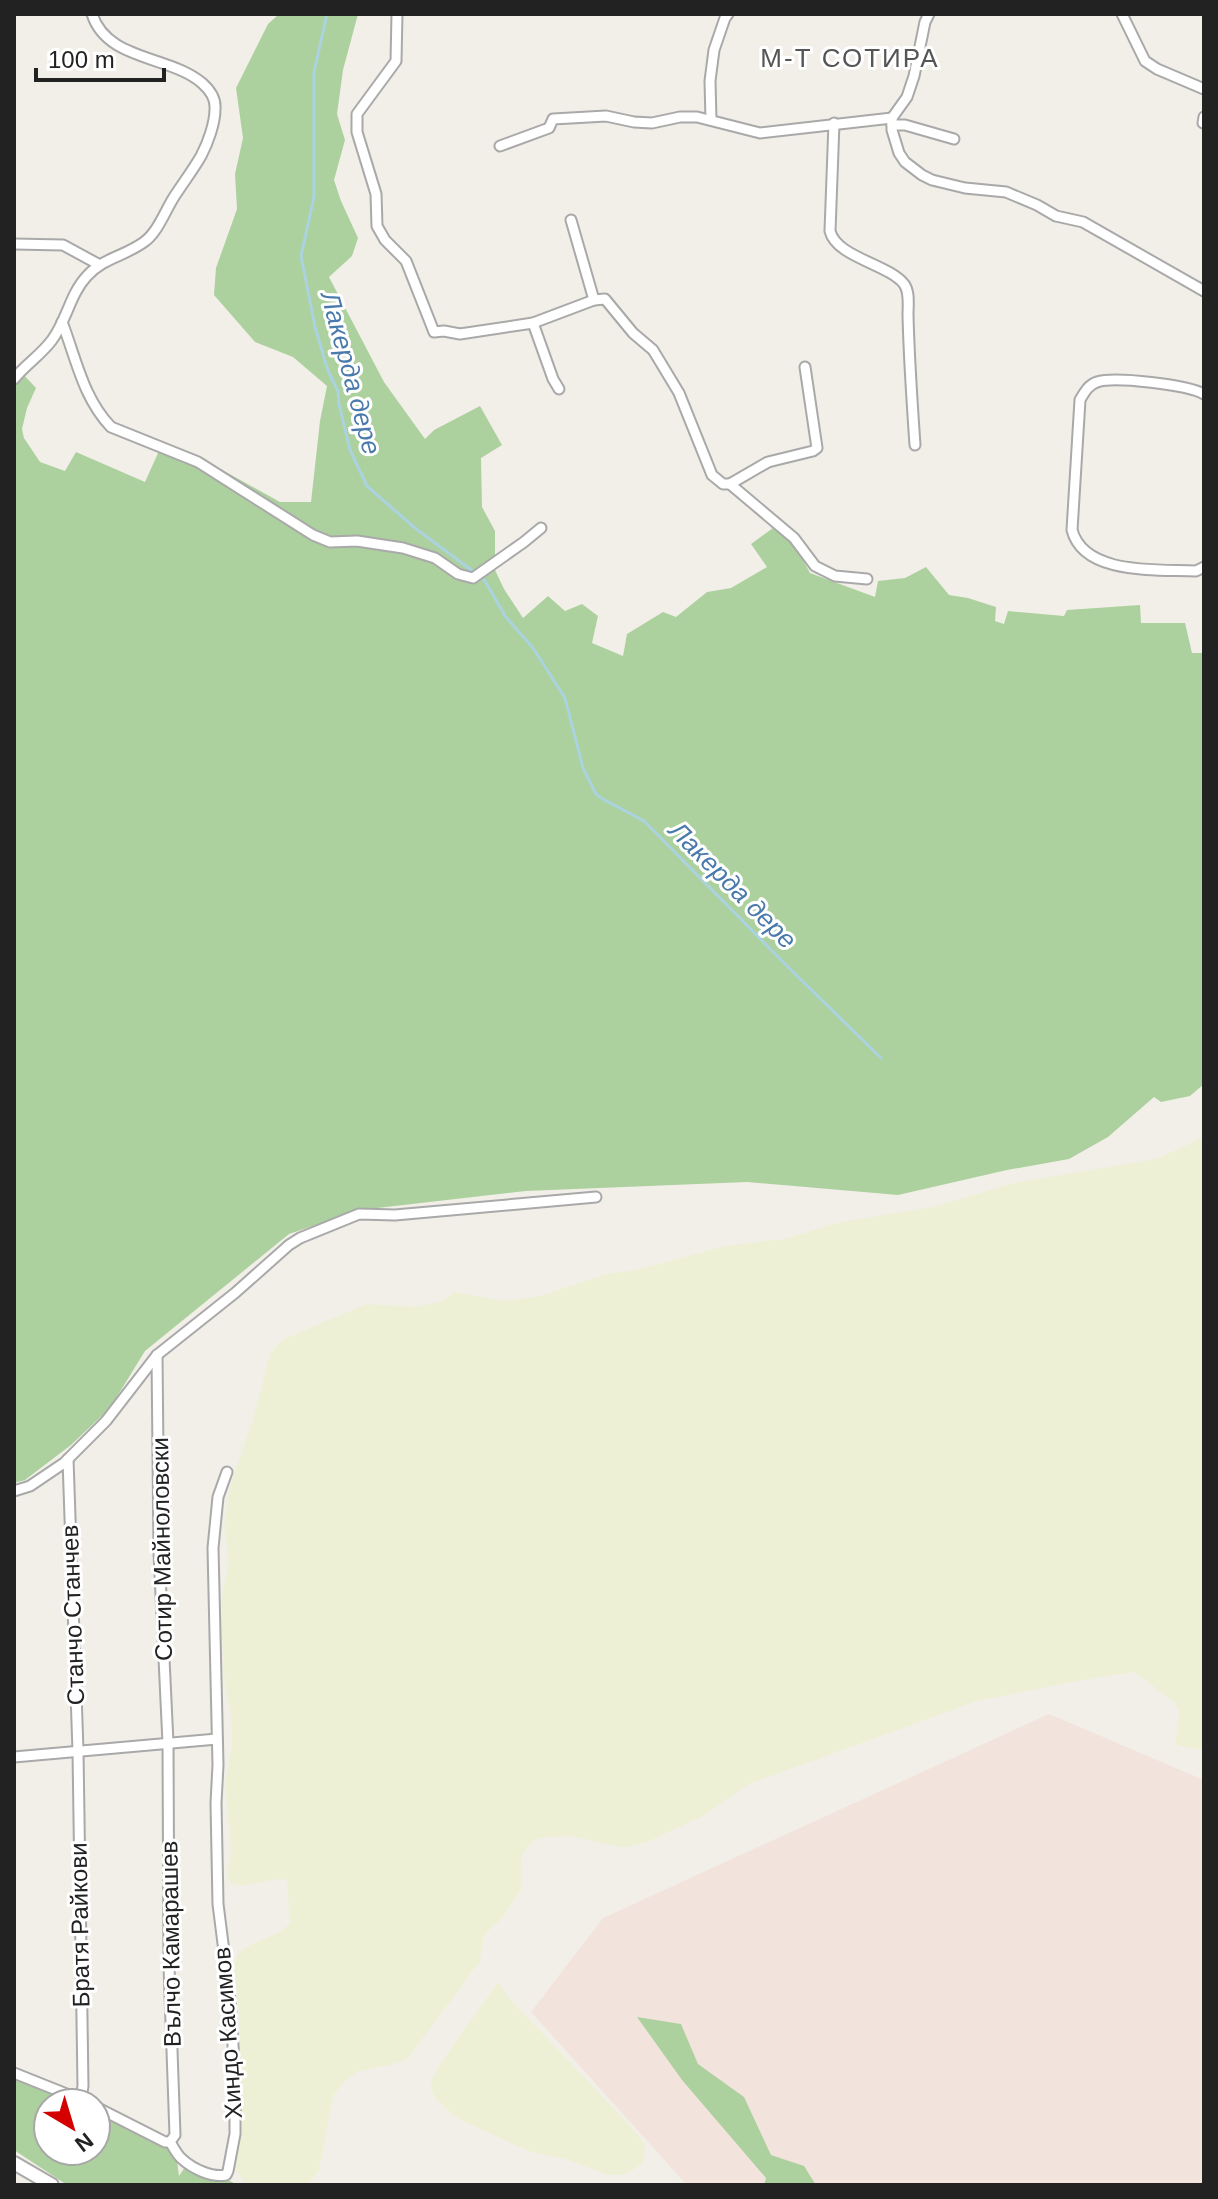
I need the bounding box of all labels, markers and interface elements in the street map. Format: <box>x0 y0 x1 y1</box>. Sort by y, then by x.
scale bar <box>36 32 164 82</box>
district label: М-Т СОТИРА <box>760 43 940 73</box>
text: 100 m <box>48 46 115 73</box>
water label: Лакерда дере <box>314 286 387 458</box>
water label: Лакерда дере <box>662 814 803 955</box>
street label: Сотир Майноловски <box>146 1437 177 1661</box>
street label: Станчо Станчев <box>56 1524 89 1706</box>
street label: Вълчо Камарашев <box>155 1841 186 2047</box>
street label: Братя Райкови <box>65 1842 94 2008</box>
street label: Хиндо Касимов <box>208 1946 247 2120</box>
north arrow <box>32 2087 112 2167</box>
text: N <box>70 2128 98 2157</box>

